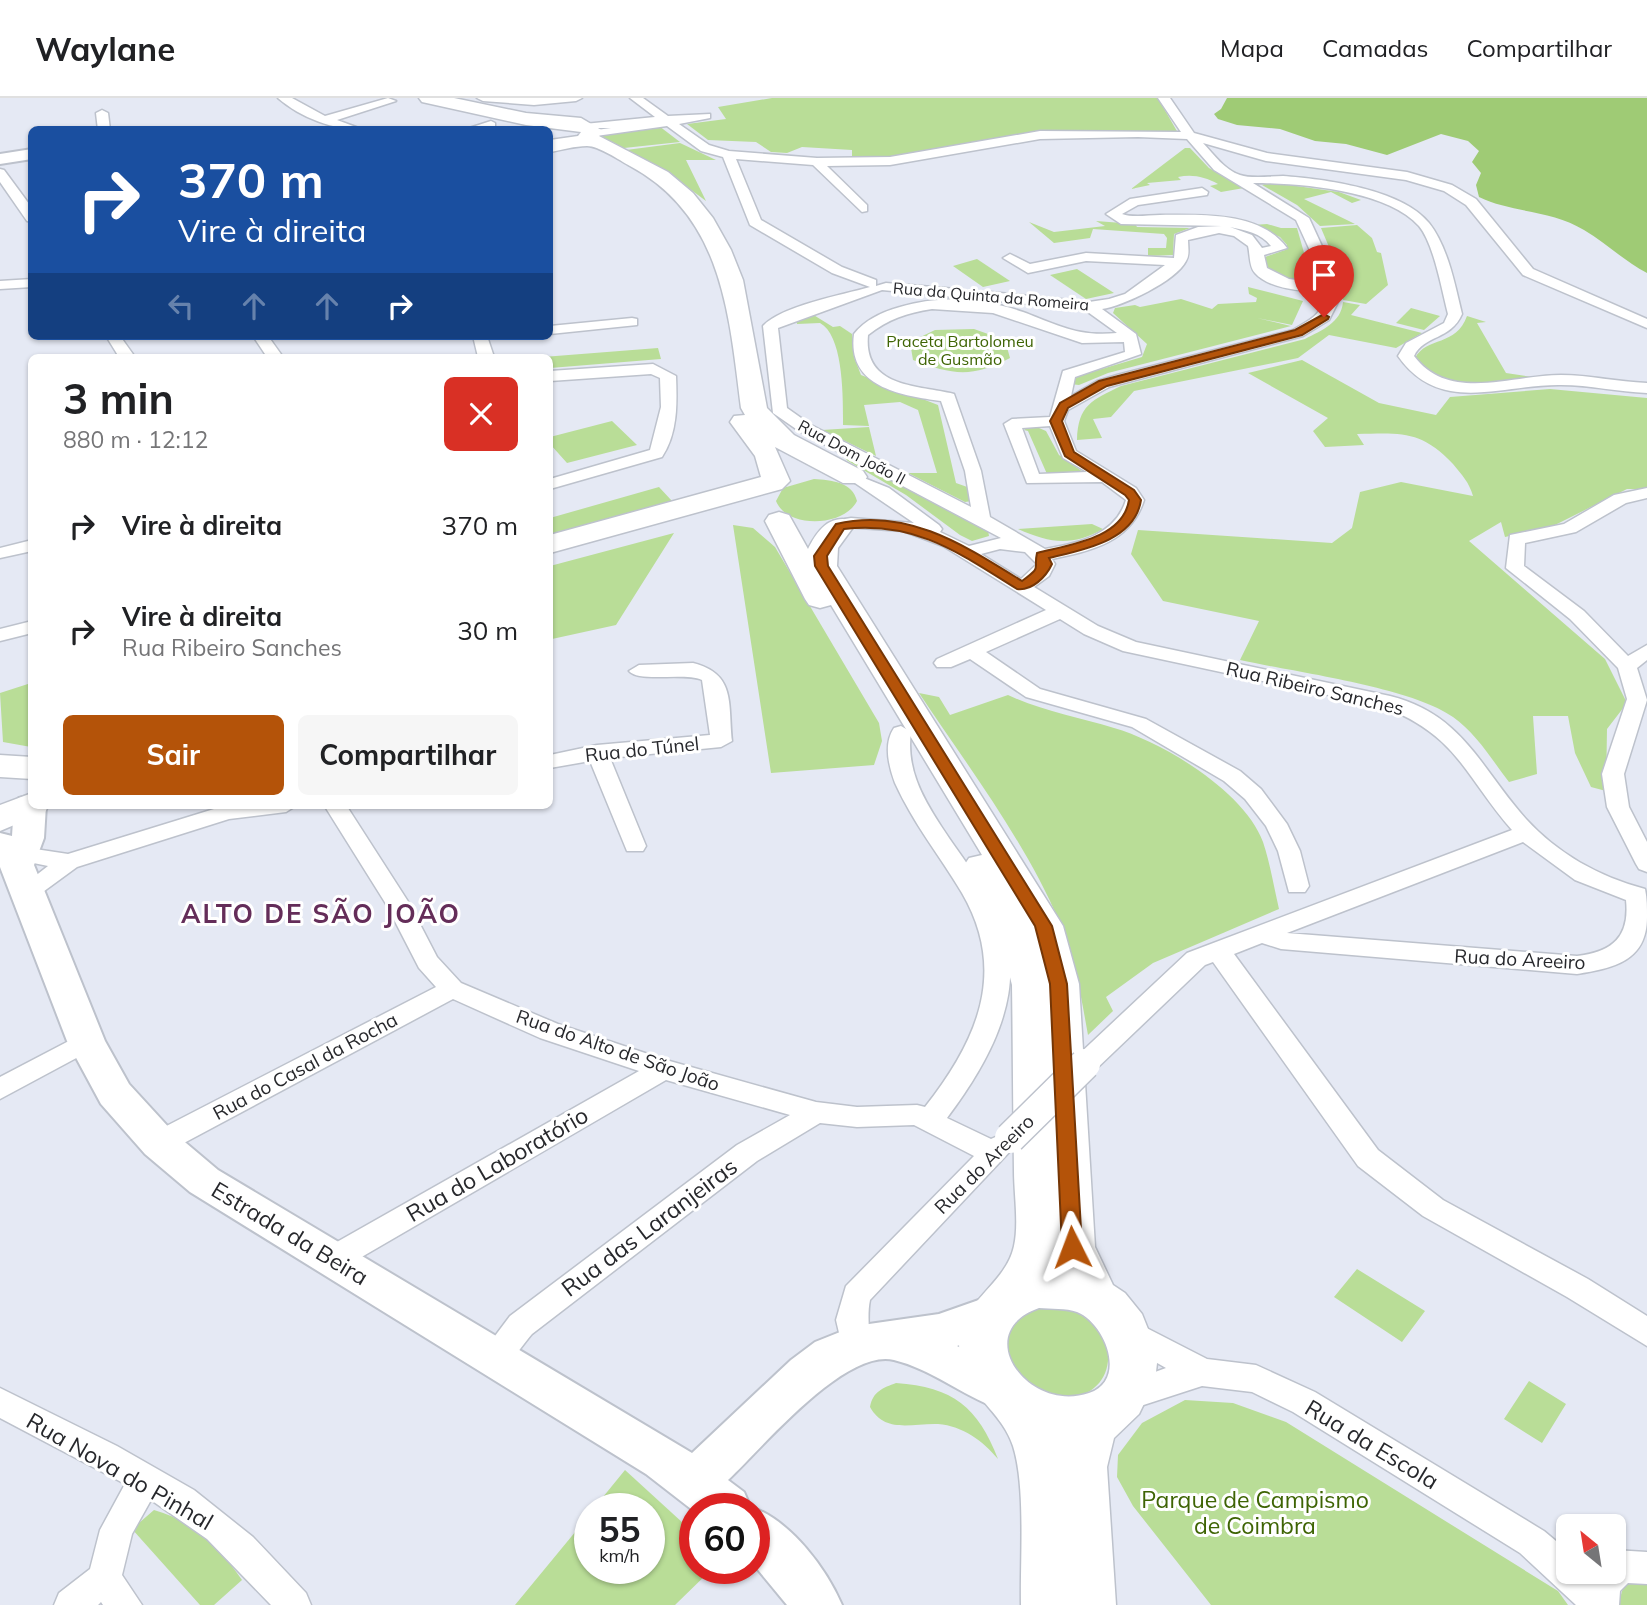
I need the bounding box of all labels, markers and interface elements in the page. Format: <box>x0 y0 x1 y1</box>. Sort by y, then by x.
text: Waylane <box>35 28 175 69</box>
text: Mapa <box>1220 33 1284 63</box>
text: Camadas <box>1322 33 1429 63</box>
text: Compartilhar <box>1467 33 1612 63</box>
text: 370 m <box>178 149 324 210</box>
icon: right <box>63 154 154 245</box>
text: Vire à direita <box>178 210 366 250</box>
pin <box>1294 245 1354 317</box>
icon: arrive <box>1305 256 1343 294</box>
street label: Rua da Quinta da Romeira <box>892 277 1090 315</box>
icon: left <box>162 287 200 325</box>
icon: ahead <box>235 287 273 325</box>
icon: ahead <box>308 287 346 325</box>
icon: right <box>381 287 419 325</box>
park label: Praceta Bartolomeu de Gusmão <box>886 331 1034 369</box>
text: 3 min <box>63 372 174 425</box>
button: close <box>444 377 518 451</box>
street label: Rua Dom João II <box>795 415 909 489</box>
text: 880 m · 12:12 <box>63 425 208 454</box>
icon: right <box>63 507 101 545</box>
text: Vire à direita <box>122 509 282 542</box>
text: 370 m <box>442 509 518 542</box>
text: Vire à direita <box>122 600 282 633</box>
icon: right <box>63 612 101 650</box>
text: 30 m <box>457 614 518 647</box>
text: Rua Ribeiro Sanches <box>122 633 342 662</box>
street label: Rua Ribeiro Sanches <box>1224 656 1406 720</box>
button: Sair <box>63 715 284 795</box>
button: Compartilhar <box>298 715 518 795</box>
street label: Rua do Túnel <box>584 731 700 767</box>
district label: ALTO DE SÃO JOÃO <box>181 897 461 930</box>
street label: Rua do Areeiro <box>1454 944 1586 974</box>
street label: Rua do Alto de São João <box>513 1004 723 1096</box>
street label: Rua do Casal da Rocha <box>209 1007 401 1125</box>
street label: Rua do Laboratório <box>401 1100 593 1228</box>
street label: Rua do Areeiro <box>929 1109 1039 1219</box>
street label: Rua das Laranjeiras <box>555 1151 743 1303</box>
street label: Estrada da Beira <box>206 1175 374 1291</box>
position arrow <box>1035 1210 1109 1284</box>
street label: Rua da Escola <box>1300 1393 1444 1495</box>
street label: Rua Nova do Pinhal <box>22 1406 218 1536</box>
park label: Parque de Campismo de Coimbra <box>1141 1485 1369 1540</box>
speed limit sign: 60 <box>679 1493 770 1584</box>
text: 55 <box>598 1507 641 1551</box>
north arrow <box>1556 1514 1626 1584</box>
map controls <box>1556 1514 1626 1584</box>
text: km/h <box>599 1544 640 1567</box>

